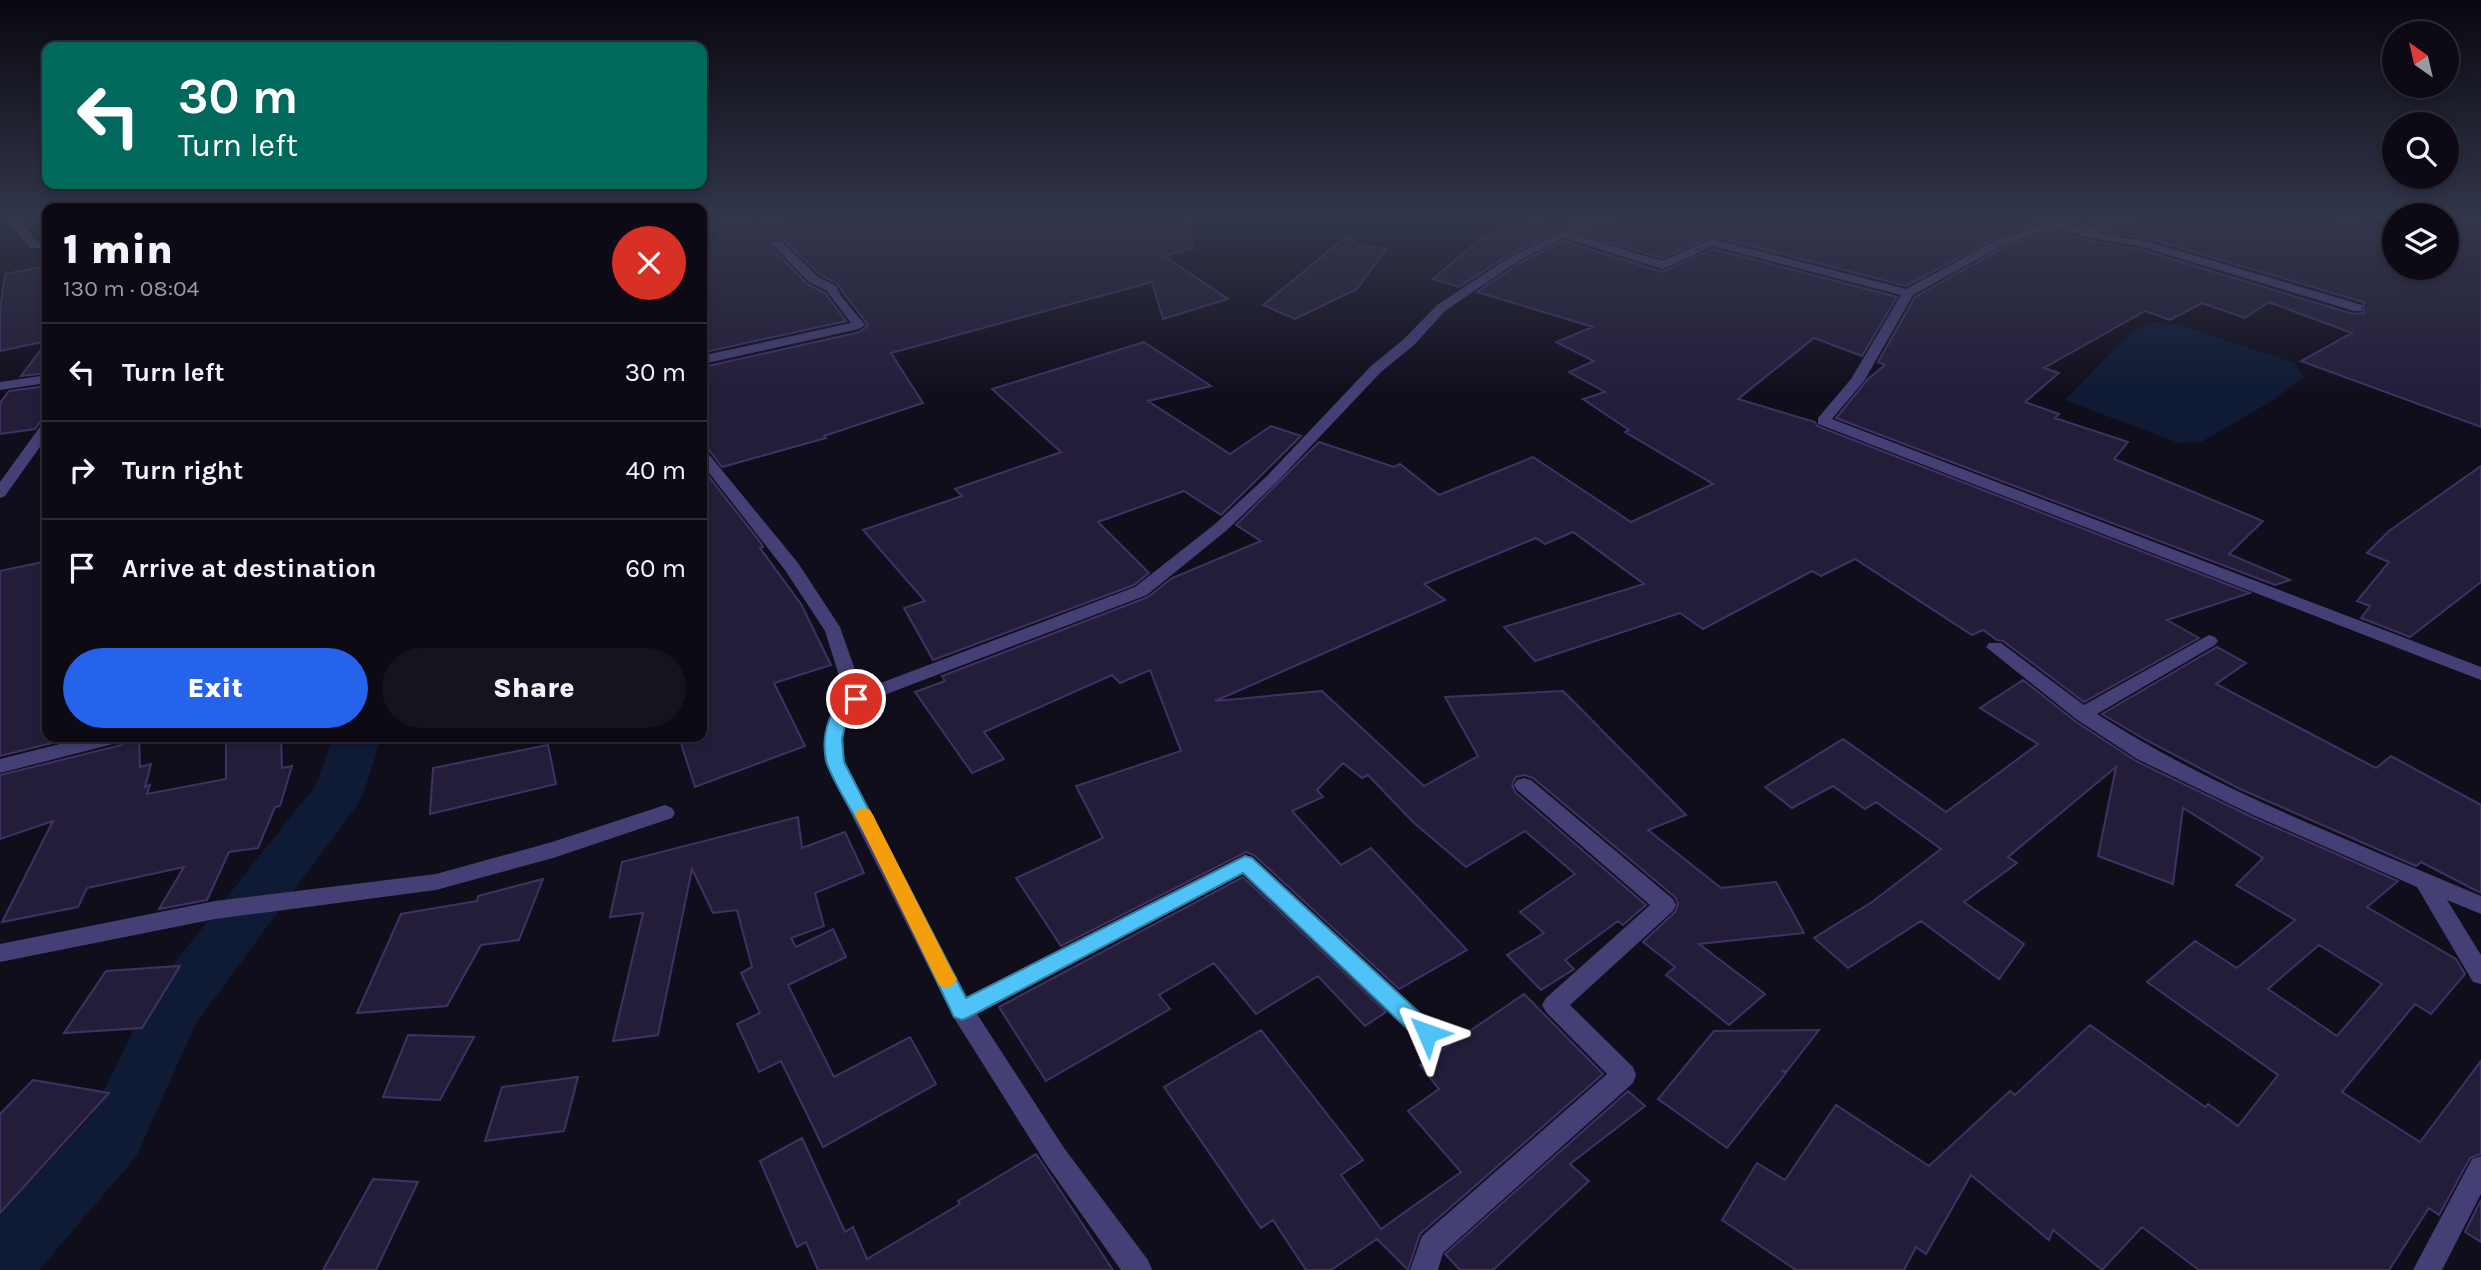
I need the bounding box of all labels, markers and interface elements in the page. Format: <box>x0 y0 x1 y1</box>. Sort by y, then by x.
north arrow <box>2382 21 2459 98</box>
map controls <box>2382 21 2459 280</box>
text: 30 m <box>178 68 298 125</box>
icon: left <box>63 70 154 161</box>
button: search <box>2382 112 2459 189</box>
text: Turn left <box>178 127 298 164</box>
button: layers <box>2382 203 2459 280</box>
text: 1 min <box>63 224 173 274</box>
button: close <box>612 226 686 300</box>
text: 130 m · 08:04 <box>63 275 199 302</box>
icon: left <box>63 353 101 391</box>
text: Turn left <box>122 357 224 388</box>
text: 30 m <box>625 357 686 388</box>
icon: right <box>63 451 101 489</box>
text: Turn right <box>122 455 243 486</box>
text: 40 m <box>626 455 686 486</box>
icon: arrive <box>63 549 101 587</box>
text: Arrive at destination <box>122 553 376 584</box>
text: 60 m <box>625 553 686 584</box>
button: Exit <box>63 648 368 728</box>
button: Share <box>382 648 686 728</box>
pin <box>826 669 886 729</box>
icon: arrive <box>837 680 875 718</box>
position arrow <box>1390 996 1464 1070</box>

